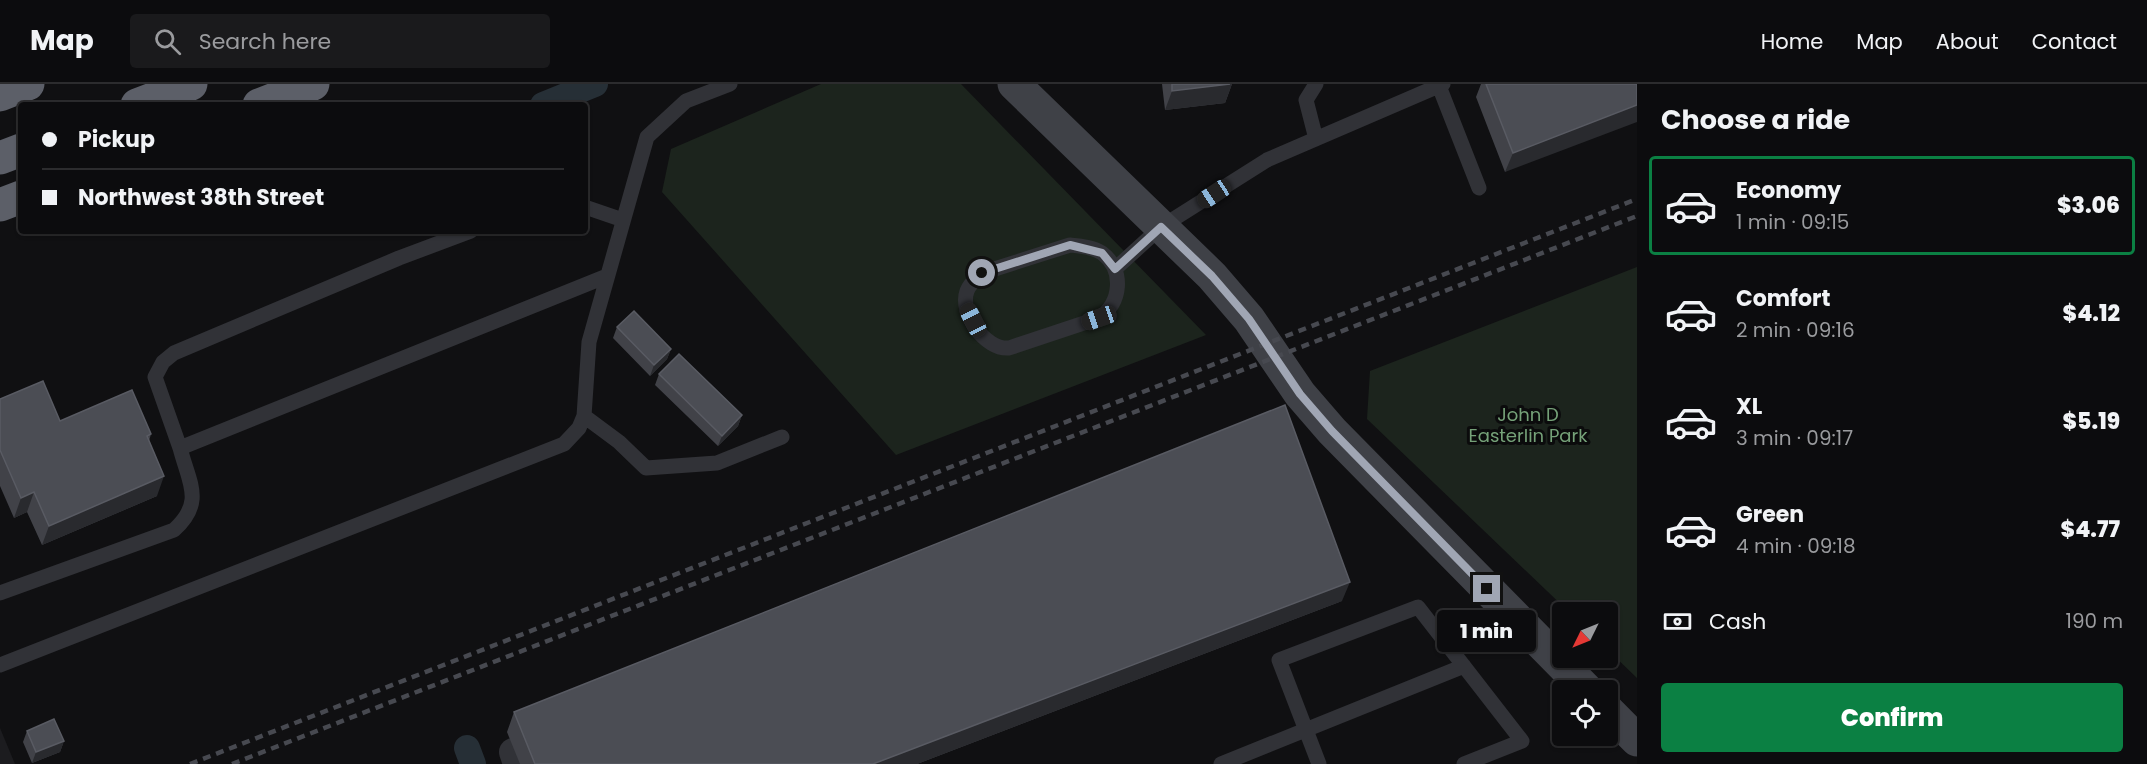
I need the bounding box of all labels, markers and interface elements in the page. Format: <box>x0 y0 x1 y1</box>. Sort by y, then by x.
search box <box>130 14 550 68</box>
text: Map <box>30 21 94 60</box>
icon: search <box>151 25 184 58</box>
text: Search here <box>199 26 331 57</box>
text: Home <box>1761 27 1823 56</box>
text: Map <box>1856 27 1903 56</box>
text: About <box>1936 27 1999 56</box>
text: Contact <box>2032 27 2117 56</box>
text: Choose a ride <box>1661 101 1850 138</box>
text: Pickup <box>78 124 155 155</box>
text: Economy <box>1736 175 1841 206</box>
car <box>1194 177 1234 211</box>
icon: car <box>1664 179 1718 233</box>
text: Northwest 38th Street <box>78 182 324 213</box>
text: $3.06 <box>2057 190 2120 221</box>
text: 1 min · 09:15 <box>1736 208 1849 236</box>
route start <box>968 259 995 286</box>
text: Comfort <box>1736 283 1830 314</box>
icon: car <box>1664 287 1718 341</box>
text: $4.12 <box>2063 298 2120 329</box>
car <box>957 300 989 340</box>
car <box>1079 304 1119 332</box>
text: 2 min · 09:16 <box>1736 316 1855 344</box>
text: XL <box>1736 391 1762 422</box>
icon: car <box>1664 395 1718 449</box>
park label: John D Easterlin Park <box>1469 402 1588 448</box>
text: $5.19 <box>2063 406 2120 437</box>
text: 3 min · 09:17 <box>1736 424 1853 452</box>
text: Green <box>1736 499 1804 530</box>
icon: car <box>1664 503 1718 557</box>
text: $4.77 <box>2061 514 2120 545</box>
text: 4 min · 09:18 <box>1736 532 1856 560</box>
route end <box>1473 575 1500 602</box>
north arrow <box>1552 602 1618 668</box>
map controls <box>1552 602 1618 746</box>
icon: cash <box>1661 605 1694 638</box>
text: Cash <box>1709 606 1766 637</box>
text: 190 m <box>2066 607 2123 635</box>
callout: 1 min <box>1438 610 1537 652</box>
text: 1 min <box>1460 617 1513 645</box>
button: locate <box>1552 680 1618 746</box>
button: Confirm <box>1661 683 2123 752</box>

